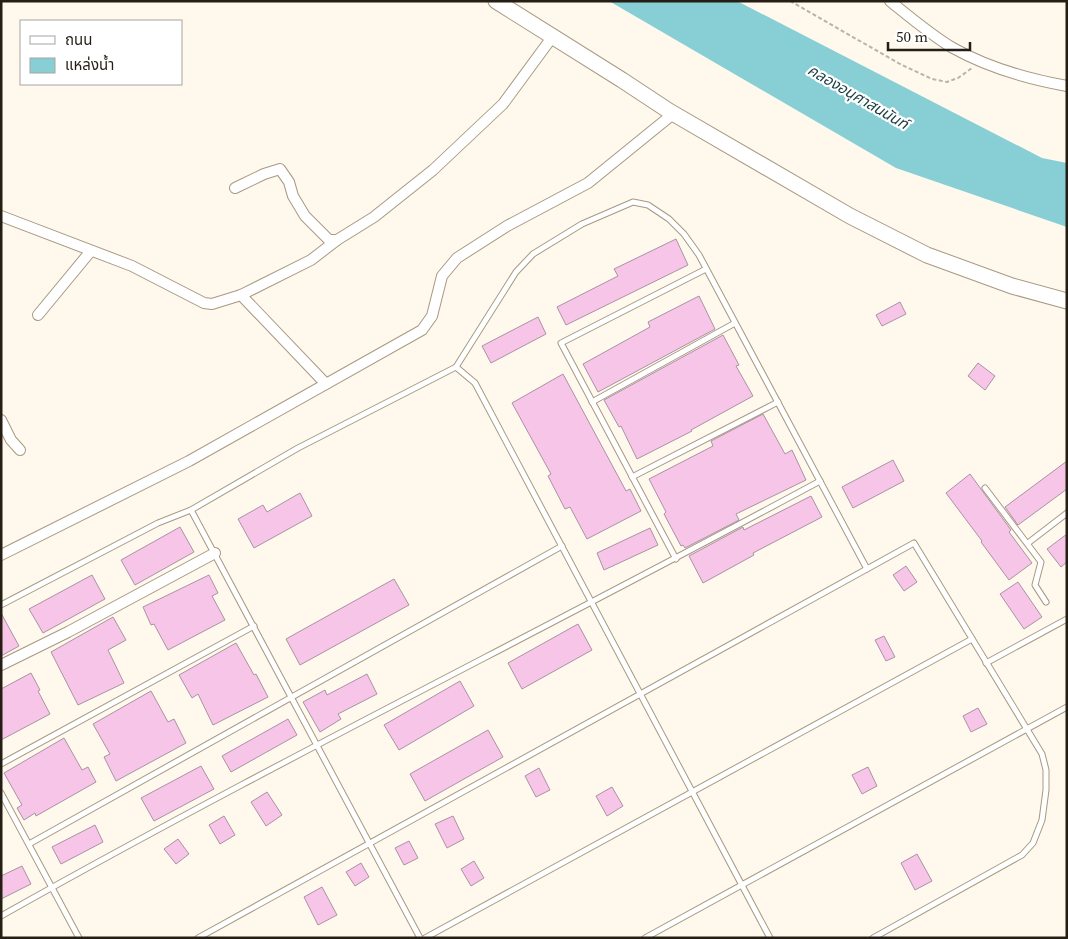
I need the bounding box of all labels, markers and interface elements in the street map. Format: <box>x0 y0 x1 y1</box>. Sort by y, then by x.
legend <box>20 20 182 85</box>
scale bar <box>888 20 970 52</box>
text: 50 m <box>896 26 928 47</box>
text: ถนน <box>65 29 92 50</box>
text: แหล่งน้ำ <box>65 54 114 75</box>
water label: คลองอนุศาสนนันท์ <box>804 59 915 135</box>

